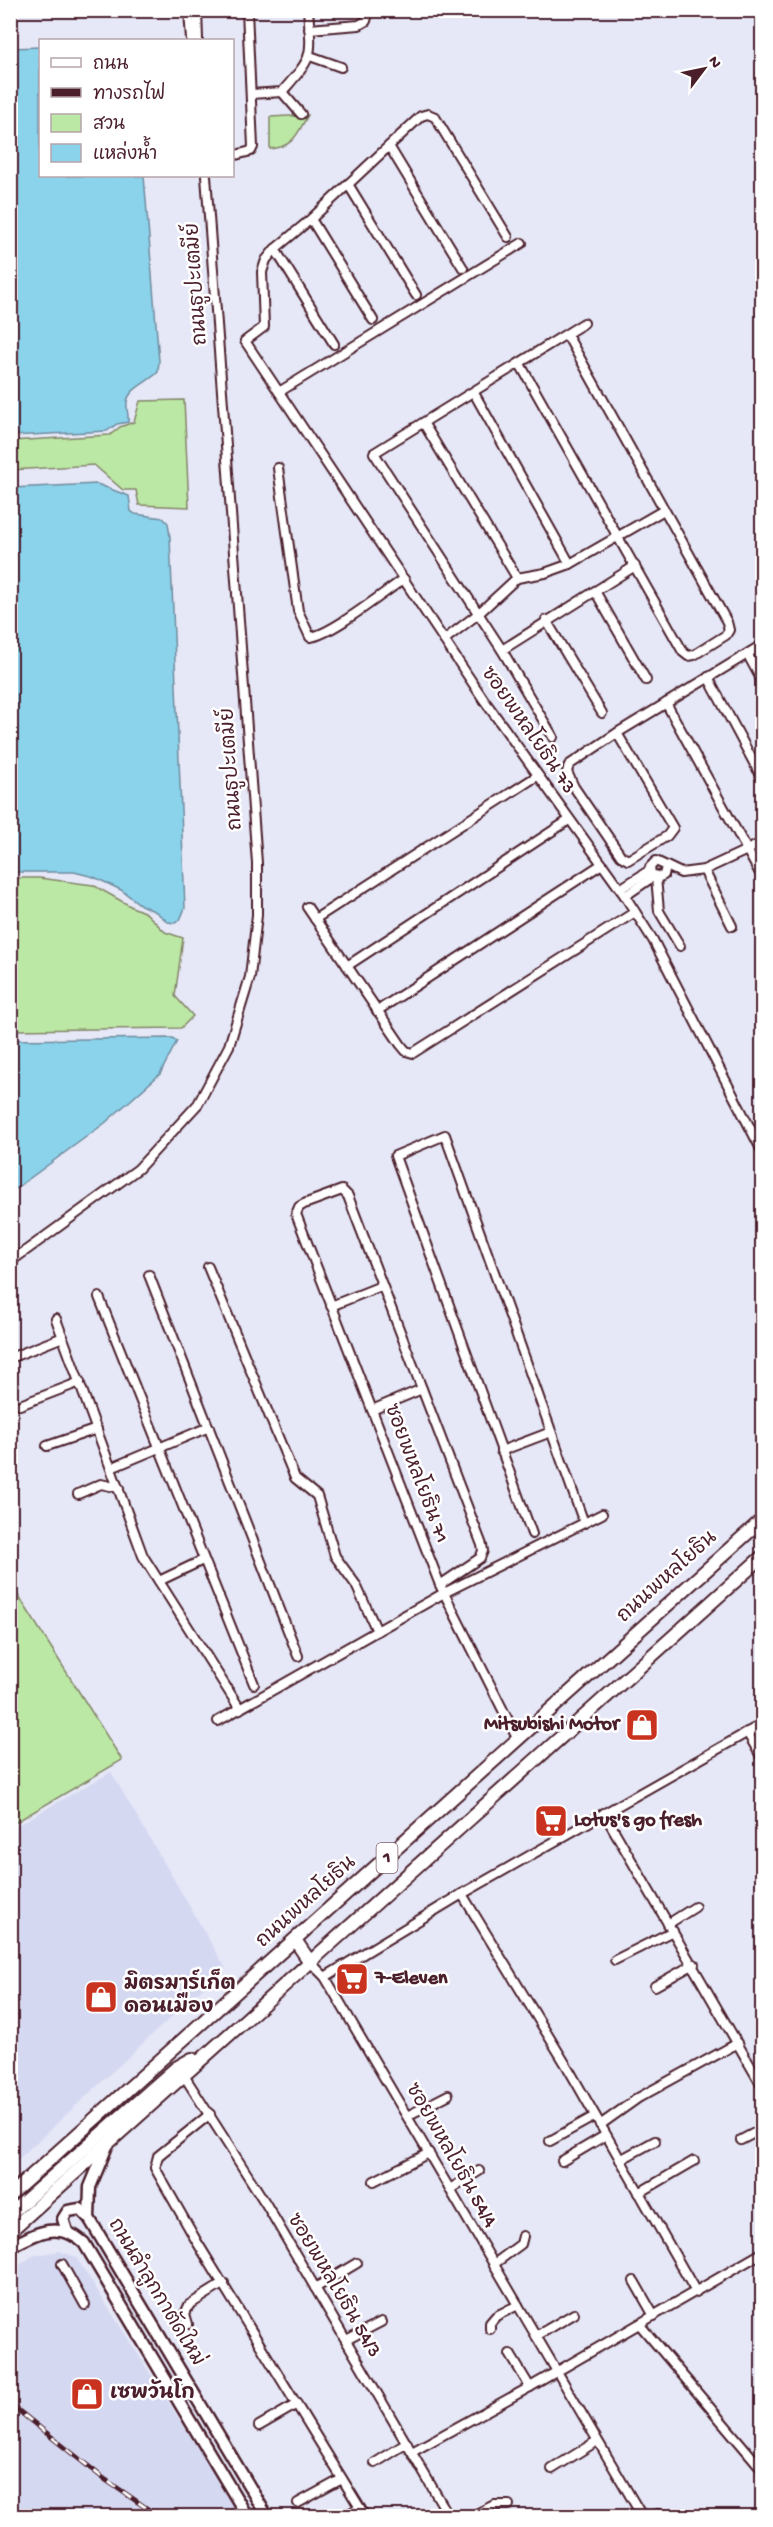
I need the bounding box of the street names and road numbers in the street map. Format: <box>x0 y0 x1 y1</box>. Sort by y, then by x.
street label: ถนนธูปะเตมีย์ <box>177 222 215 346</box>
street label: ซอยพหลโยธิน 73 <box>475 660 583 799</box>
street label: ถนนธูปะเตมีย์ <box>212 707 250 831</box>
street label: ซอยพหลโยธิน 71 <box>378 1399 457 1547</box>
street label: ถนนพหลโยธิน <box>610 1524 723 1629</box>
road number: 1 <box>376 1843 398 1873</box>
street label: ถนนพหลโยธิน <box>249 1849 362 1954</box>
street label: ซอยพหลโยธิน 54/4 <box>399 2077 505 2233</box>
street label: ซอยพหลโยธิน 54/3 <box>281 2207 389 2362</box>
street label: ถนนลำลูกกาตัดใหม่ <box>101 2212 212 2372</box>

